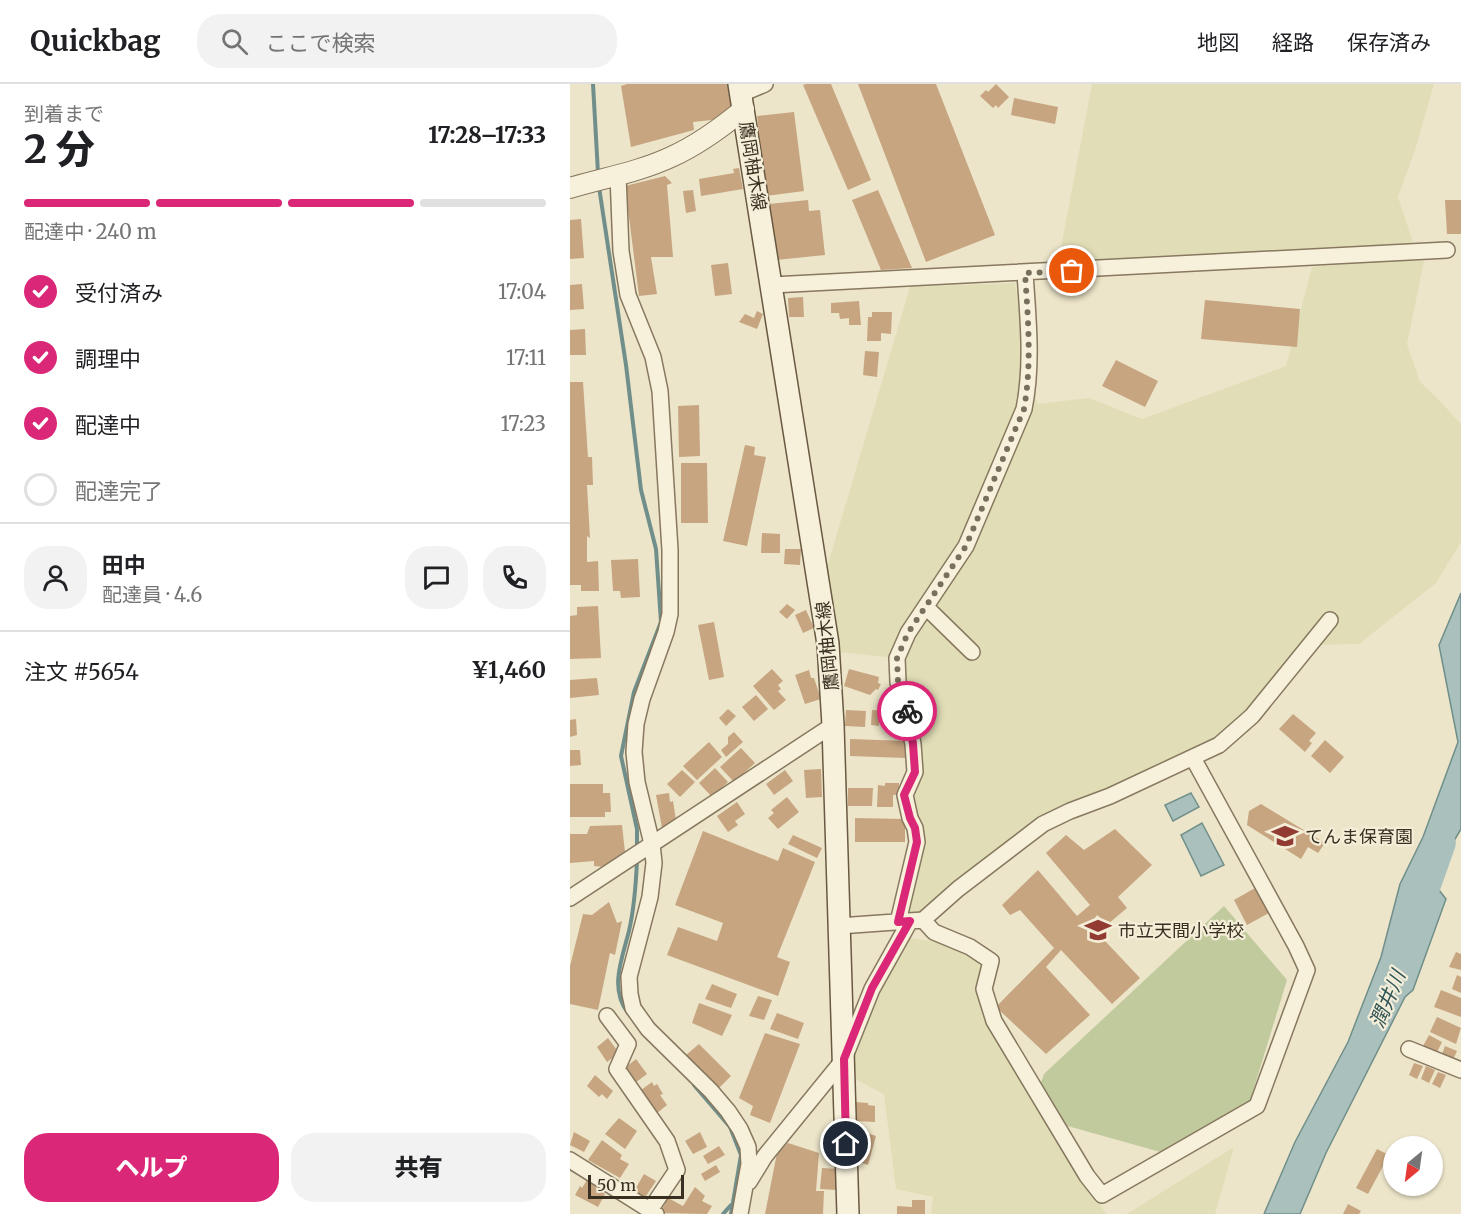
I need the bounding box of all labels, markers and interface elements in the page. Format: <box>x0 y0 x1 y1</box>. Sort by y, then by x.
search box <box>197 14 617 68</box>
text: Quickbag <box>30 23 161 59</box>
icon: search <box>218 25 251 58</box>
text: ここで検索 <box>266 29 376 57</box>
text: 地図 <box>1197 29 1239 56</box>
text: 経路 <box>1272 29 1314 56</box>
text: 保存済み <box>1347 29 1431 56</box>
text: 到着まで <box>24 101 104 126</box>
street label: 鷹岡柚木線 <box>735 120 771 212</box>
text: 17:28–17:33 <box>428 121 546 149</box>
text: 2 分 <box>24 125 95 174</box>
text: 配達中 · 240 m <box>24 219 157 244</box>
pin <box>1046 245 1097 296</box>
icon: bag <box>1055 254 1088 287</box>
icon: check <box>24 275 57 308</box>
text: 受付済み <box>75 279 163 307</box>
text: 17:04 <box>498 279 546 304</box>
icon: check <box>24 341 57 374</box>
text: 調理中 <box>75 345 141 373</box>
text: 17:11 <box>506 345 546 370</box>
icon: check <box>24 407 57 440</box>
text: 配達中 <box>75 411 141 439</box>
text: 17:23 <box>500 411 546 436</box>
text: 配達完了 <box>75 477 163 505</box>
button: person <box>24 546 87 609</box>
button: chat <box>405 546 468 609</box>
button: phone <box>483 546 546 609</box>
text: 田中 <box>102 551 146 579</box>
text: 配達員 · 4.6 <box>102 582 202 607</box>
street label: 鷹岡柚木線 <box>811 600 843 692</box>
text: ¥1,460 <box>471 656 546 684</box>
text: 注文 #5654 <box>24 658 139 686</box>
courier <box>877 681 937 741</box>
icon: bike <box>891 695 924 728</box>
school or university icon: てんま保育園 <box>1270 821 1300 851</box>
place label: てんま保育園 <box>1305 825 1413 848</box>
school or university icon: 市立天間小学校 <box>1083 915 1113 945</box>
place label: 市立天間小学校 <box>1118 919 1244 942</box>
water label: 潤井川 <box>1364 965 1411 1031</box>
pin <box>820 1118 871 1169</box>
icon: home <box>829 1127 862 1160</box>
button: ヘルプ <box>24 1133 279 1202</box>
button: 共有 <box>291 1133 546 1202</box>
north arrow <box>1383 1136 1443 1196</box>
map controls <box>1383 1136 1443 1196</box>
scale bar <box>588 1172 684 1200</box>
text: 50 m <box>597 1175 636 1195</box>

